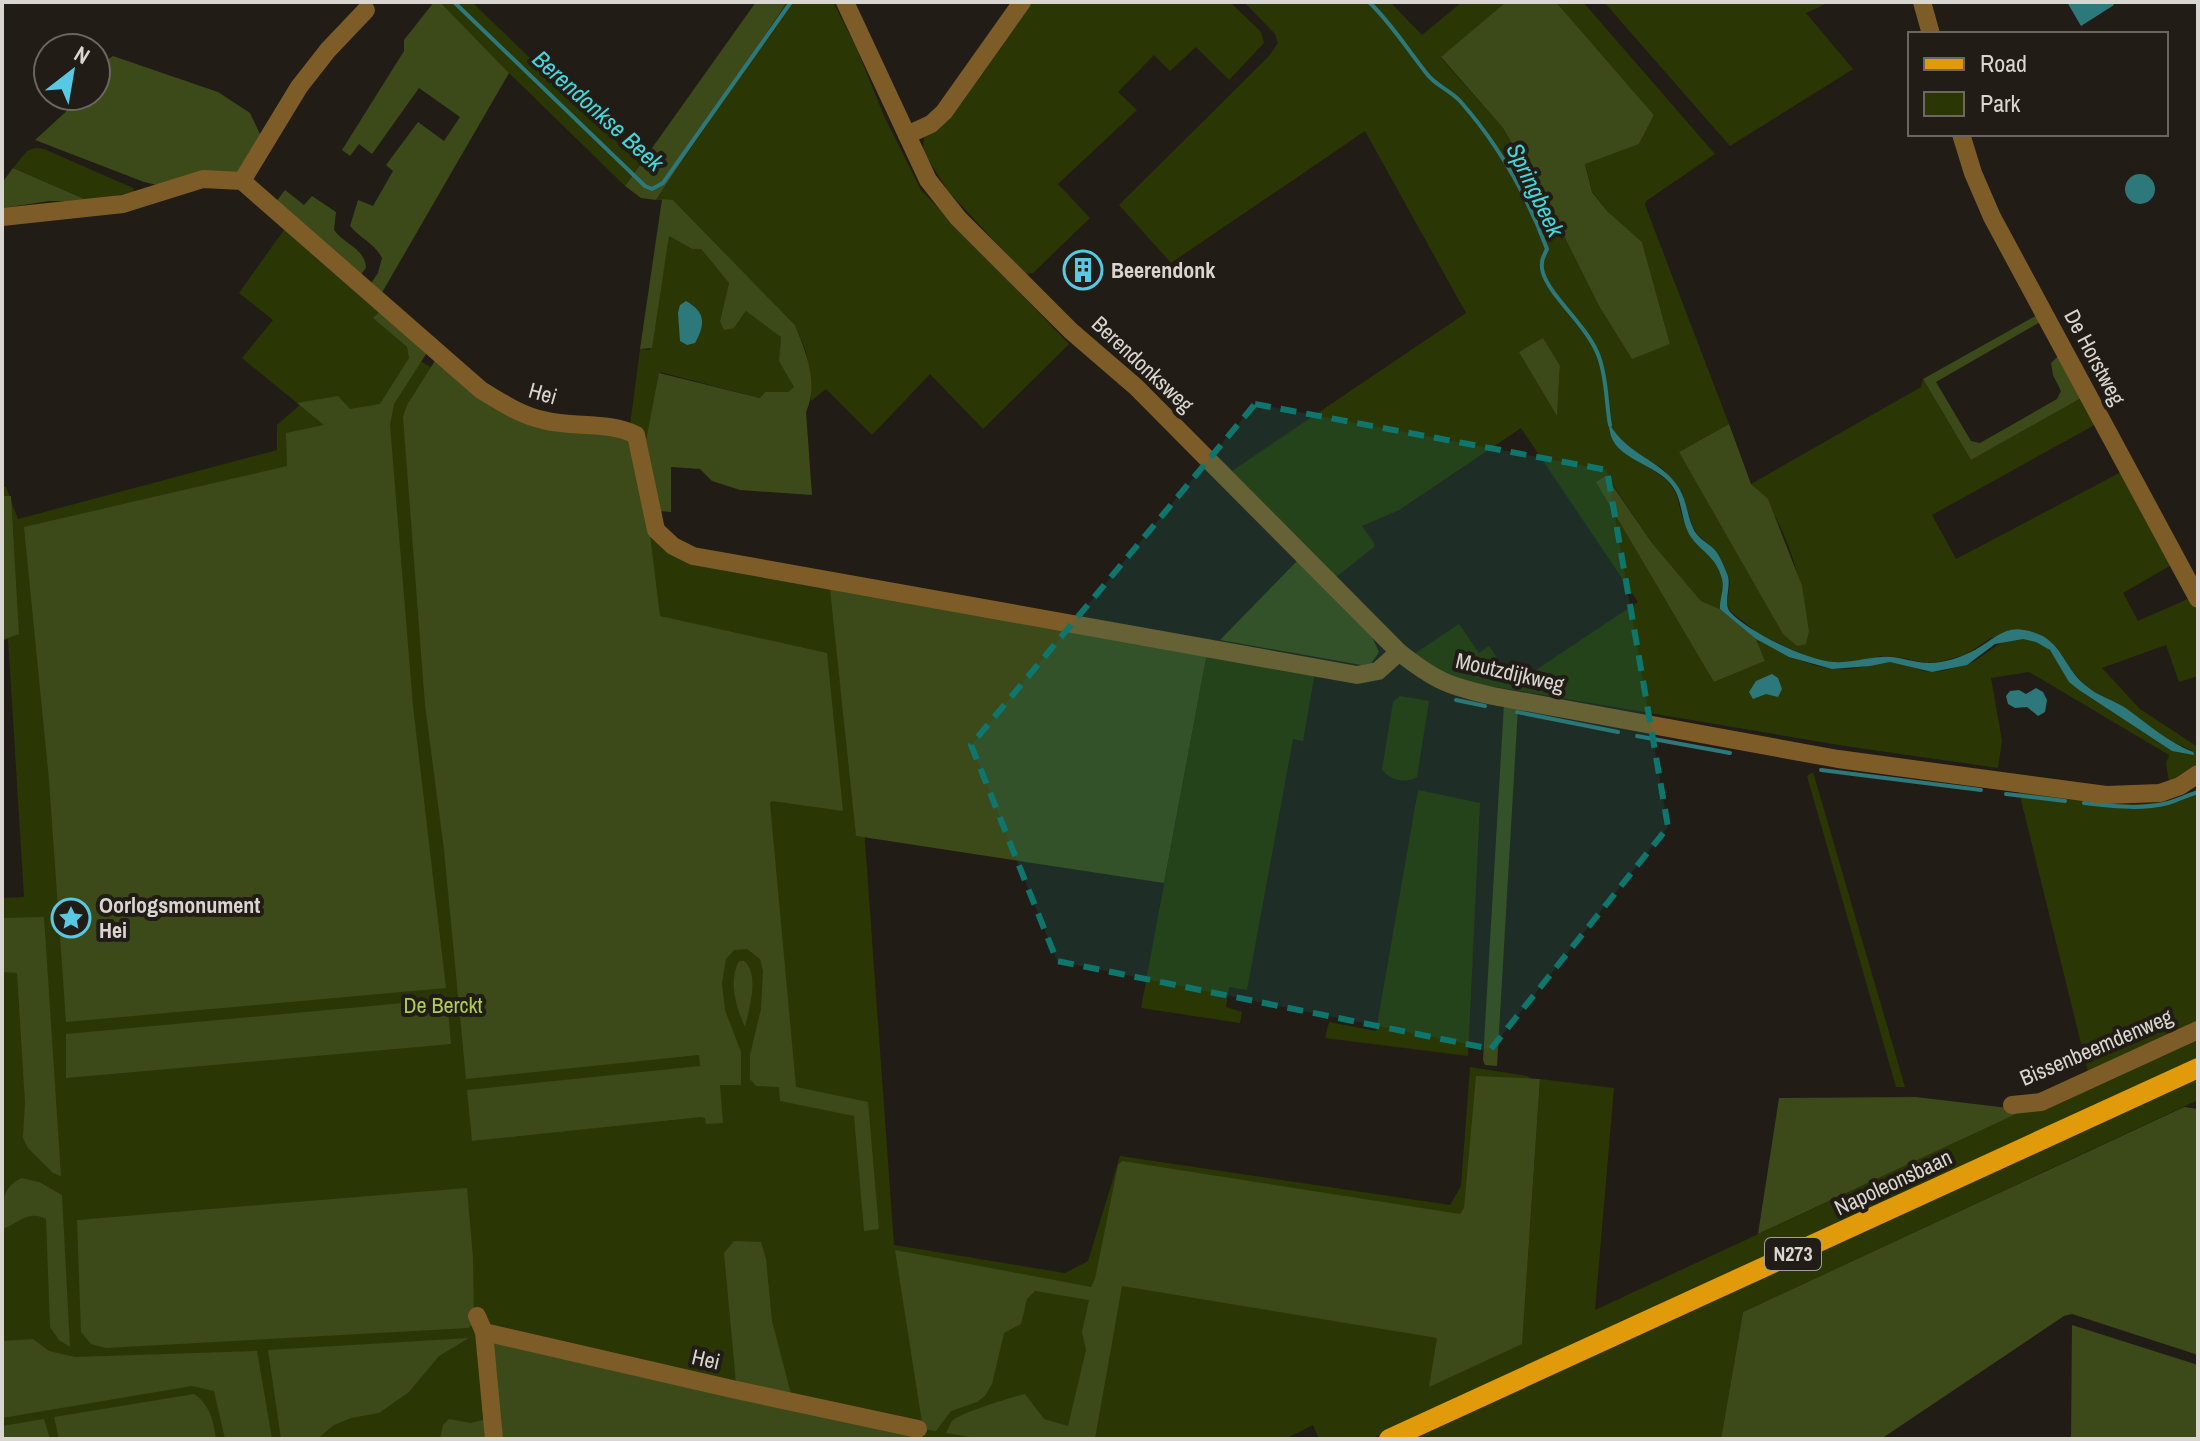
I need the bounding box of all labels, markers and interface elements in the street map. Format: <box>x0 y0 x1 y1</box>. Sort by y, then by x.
north arrow <box>32 32 112 112</box>
legend <box>1908 32 2168 136</box>
text: N <box>69 39 96 71</box>
water label: Berendonkse Beek <box>526 43 672 179</box>
text: Road <box>1980 47 2027 79</box>
text: Park <box>1980 87 2021 119</box>
water label: Springbeek <box>1499 137 1573 243</box>
building icon: Beerendonk <box>1062 249 1104 291</box>
place label: Beerendonk <box>1111 255 1216 285</box>
street label: De Horstweg <box>2057 304 2133 410</box>
street label: Berendonksweg <box>1085 309 1201 419</box>
street label: Hei <box>525 375 561 411</box>
street label: Moutzdijkweg <box>1453 645 1567 699</box>
place label: Oorlogsmonument Hei <box>99 890 260 945</box>
place icon: Oorlogsmonument Hei <box>50 897 92 939</box>
park label: De Berckt <box>403 990 483 1020</box>
street label: Bissenbeemdenweg <box>2015 1001 2177 1093</box>
street label: Napoleonsbaan <box>1829 1142 1957 1222</box>
road number: N273 <box>1765 1238 1821 1270</box>
street label: Hei <box>689 1341 723 1377</box>

